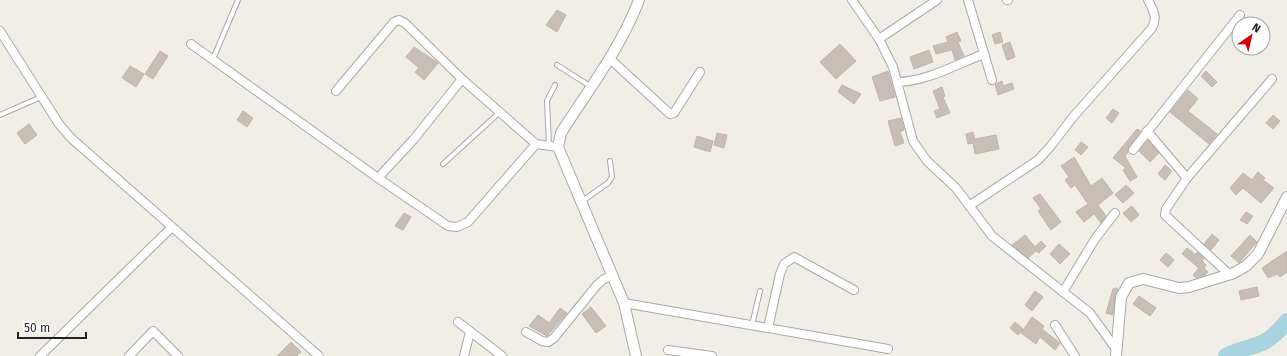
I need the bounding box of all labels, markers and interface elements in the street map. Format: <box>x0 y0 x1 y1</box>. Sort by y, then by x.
north arrow <box>1231 16 1271 56</box>
text: N <box>1250 21 1263 36</box>
scale bar <box>18 314 86 340</box>
text: 50 m <box>24 321 50 335</box>

